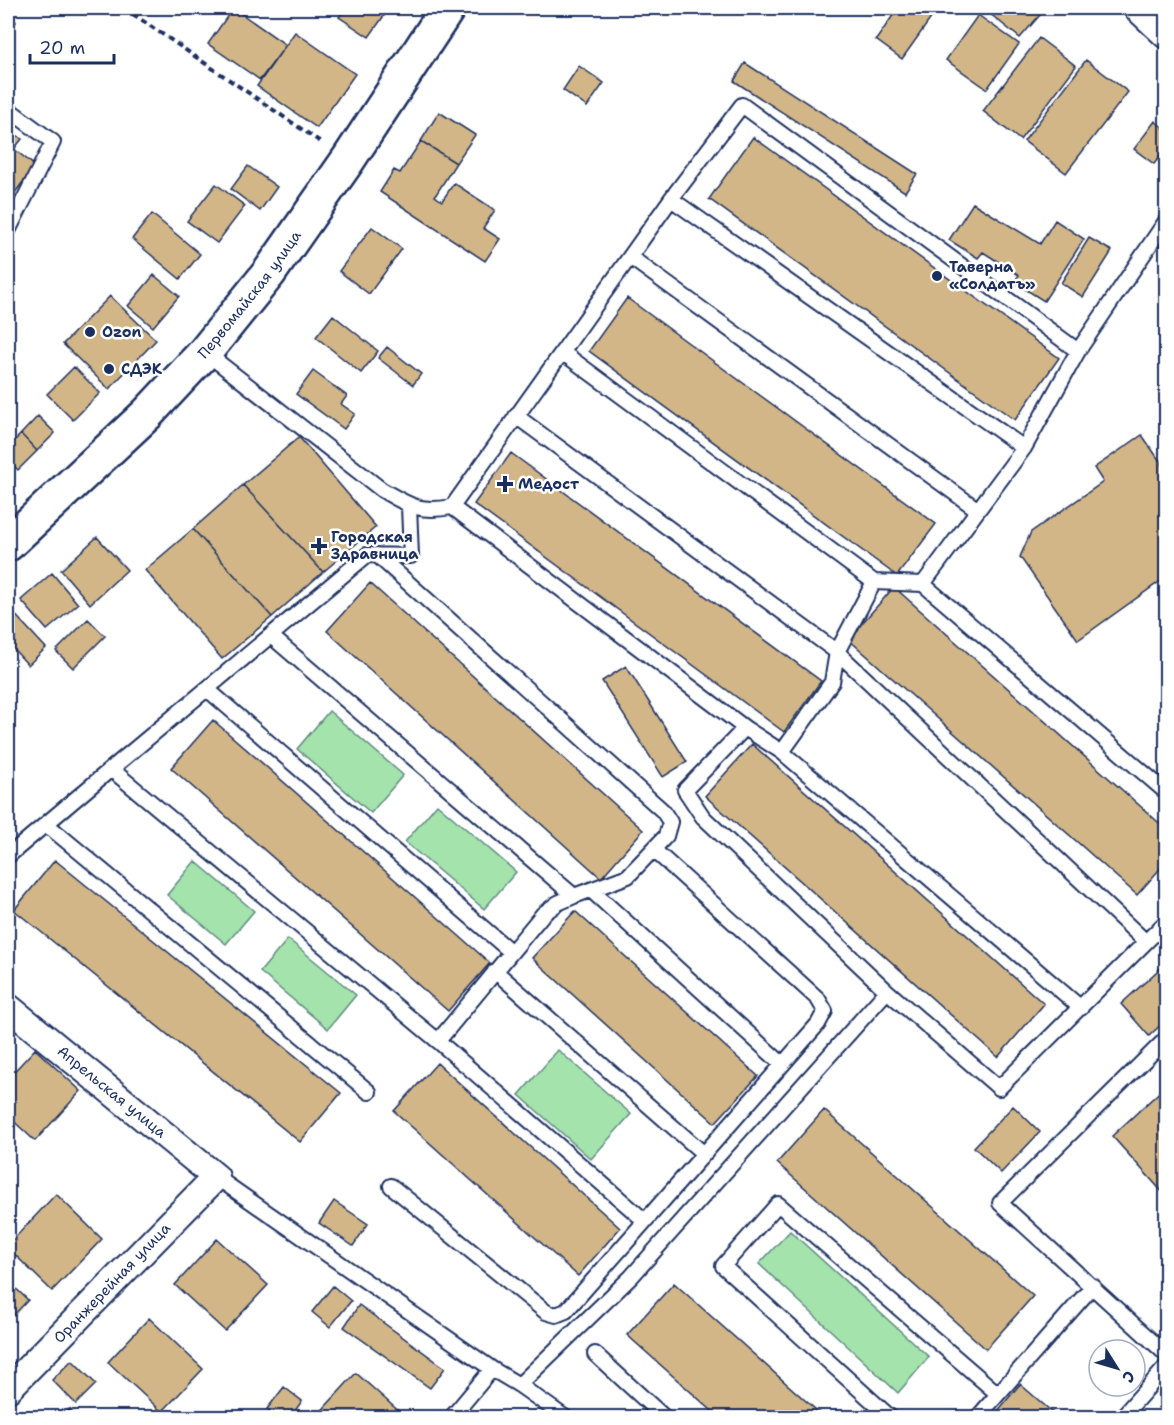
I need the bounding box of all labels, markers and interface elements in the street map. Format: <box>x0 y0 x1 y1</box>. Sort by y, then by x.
scale bar <box>30 27 114 65</box>
text: 20 m <box>39 36 85 60</box>
street label: Первомайская улица <box>194 226 306 363</box>
place label: Таверна «Солдатъ» <box>949 257 1035 294</box>
marker: Таверна «Солдатъ» <box>930 269 944 283</box>
place label: Ozon <box>102 322 142 342</box>
marker: Ozon <box>83 325 97 339</box>
place label: СДЭК <box>121 359 163 379</box>
marker: СДЭК <box>102 362 116 376</box>
place label: Медост <box>518 474 579 494</box>
marker: Медост <box>496 475 514 493</box>
place label: Городская Здравница <box>331 527 419 564</box>
marker: Городская Здравница <box>312 539 326 553</box>
street label: Апрельская улица <box>53 1041 171 1143</box>
street label: Оранжерейная улица <box>49 1218 175 1348</box>
north arrow <box>1087 1338 1147 1398</box>
text: С <box>1117 1366 1140 1387</box>

